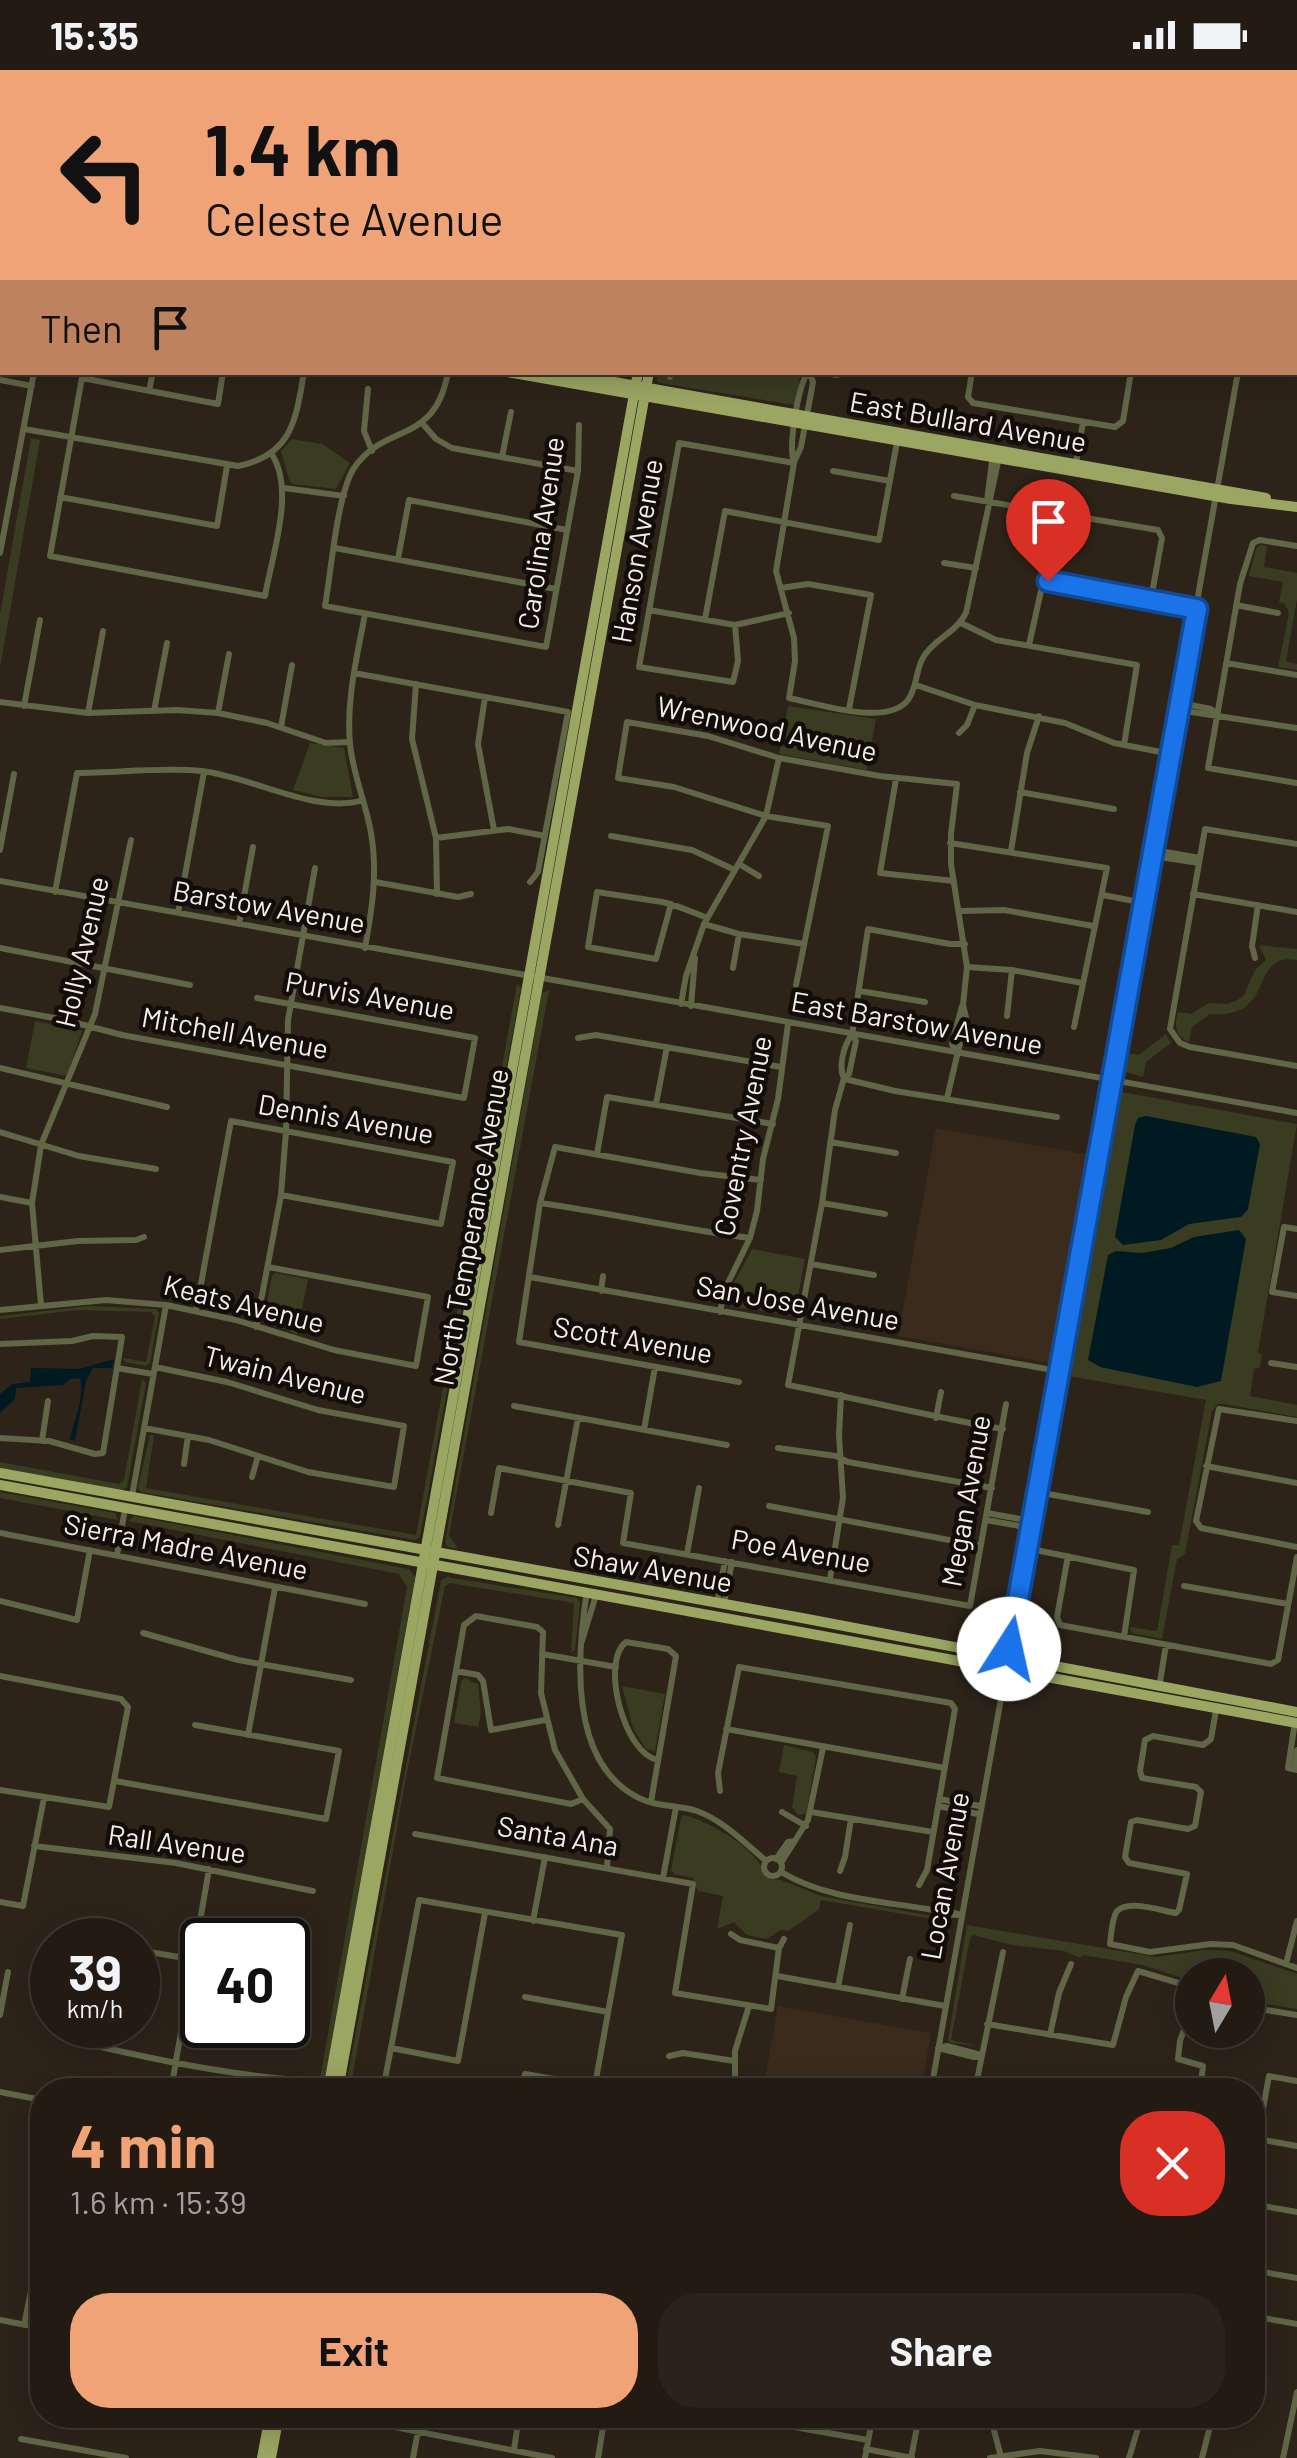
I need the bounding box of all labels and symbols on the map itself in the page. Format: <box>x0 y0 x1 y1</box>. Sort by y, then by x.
street label: East Bullard Avenue <box>847 383 1089 459</box>
street label: Carolina Avenue <box>510 434 570 631</box>
street label: Hanson Avenue <box>603 456 669 645</box>
pin <box>1006 479 1091 582</box>
street label: Wrenwood Avenue <box>654 688 880 768</box>
street label: Barstow Avenue <box>170 872 368 940</box>
street label: Holly Avenue <box>47 873 115 1031</box>
street label: Purvis Avenue <box>283 963 457 1027</box>
street label: East Barstow Avenue <box>789 983 1046 1061</box>
street label: Mitchell Avenue <box>139 999 331 1065</box>
street label: Coventry Avenue <box>706 1033 778 1239</box>
street label: North Temperance Avenue <box>425 1066 515 1388</box>
street label: Dennis Avenue <box>256 1086 437 1150</box>
street label: Keats Avenue <box>161 1267 328 1339</box>
street label: San Jose Avenue <box>694 1267 902 1337</box>
street label: Scott Avenue <box>551 1308 715 1370</box>
street label: Twain Avenue <box>201 1337 370 1411</box>
street label: Megan Avenue <box>933 1412 997 1589</box>
street label: Sierra Madre Avenue <box>61 1506 311 1586</box>
street label: Poe Avenue <box>729 1521 873 1579</box>
street label: Shaw Avenue <box>571 1537 735 1599</box>
position arrow <box>957 1597 1061 1701</box>
street label: Locan Avenue <box>913 1789 975 1962</box>
street label: Santa Ana <box>495 1808 621 1862</box>
street label: Rall Avenue <box>106 1817 248 1870</box>
speed limit sign: 40 <box>180 1918 310 2048</box>
north arrow <box>1175 1958 1265 2048</box>

